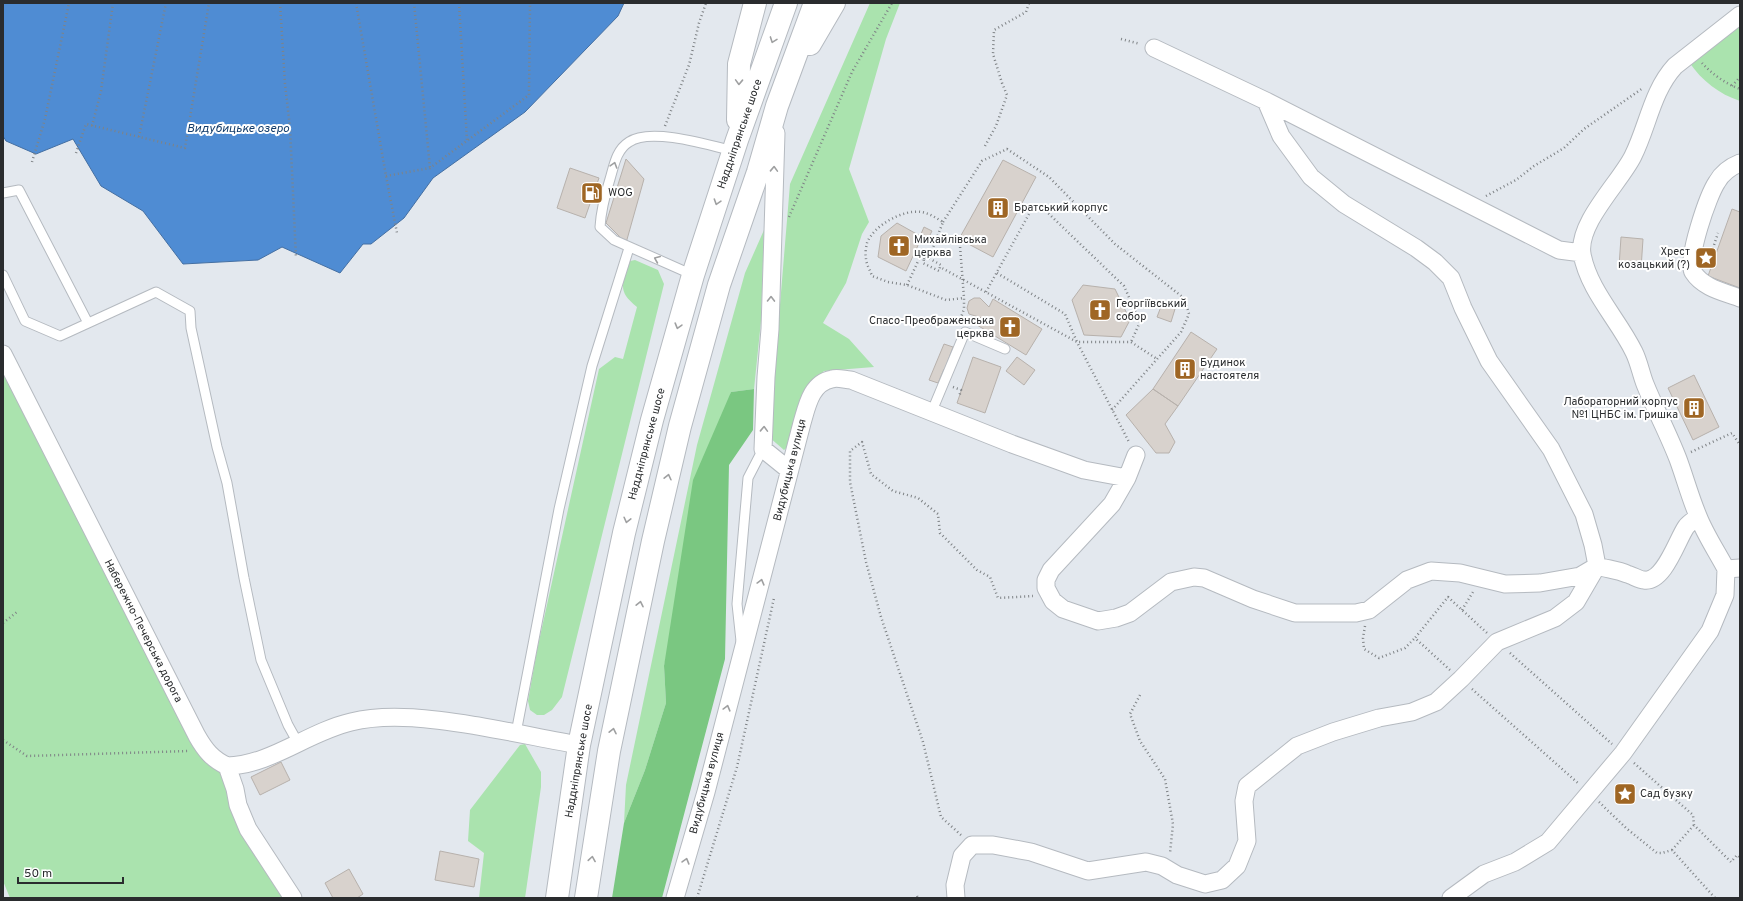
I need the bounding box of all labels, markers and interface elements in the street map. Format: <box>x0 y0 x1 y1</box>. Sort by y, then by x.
one-way arrow <box>769 36 777 43</box>
street label: Наддніпрянське шосе <box>715 77 765 191</box>
one-way arrow <box>735 79 743 85</box>
water label: Видубицьке озеро <box>187 121 290 137</box>
one-way arrow <box>609 162 618 169</box>
one-way arrow <box>770 166 778 172</box>
fuel station icon: WOG <box>579 180 605 206</box>
place label: WOG <box>608 186 633 200</box>
building icon: Братський корпус <box>985 195 1011 221</box>
one-way arrow <box>713 199 722 206</box>
place label: Братський корпус <box>1014 201 1108 215</box>
church icon: Михайлівська церква <box>886 233 912 259</box>
place label: Михайлівська церква <box>914 233 987 260</box>
place label: Хрест козацький (?) <box>1618 245 1690 272</box>
place icon: Хрест козацький (?) <box>1693 245 1719 271</box>
one-way arrow <box>653 256 660 264</box>
one-way arrow <box>766 296 775 302</box>
church icon: Георгіївський собор <box>1087 297 1113 323</box>
place label: Георгіївський собор <box>1116 297 1187 324</box>
place label: Спасо-Преображенська церква <box>869 314 994 341</box>
church icon: Спасо-Преображенська церква <box>997 314 1023 340</box>
one-way arrow <box>674 323 683 330</box>
building icon: Будинок настоятеля <box>1172 356 1198 382</box>
place label: Будинок настоятеля <box>1200 356 1259 383</box>
street label: Наддніпрянське шосе <box>625 386 669 502</box>
place label: Лабораторний корпус №1 ЦНБС ім. Гришка <box>1563 395 1678 422</box>
building icon: Лабораторний корпус №1 ЦНБС ім. Гришка <box>1681 395 1707 421</box>
street label: Видубицька вулиця <box>771 417 809 523</box>
one-way arrow <box>760 426 768 432</box>
one-way arrow <box>663 474 672 481</box>
one-way arrow <box>623 516 632 523</box>
street label: Набережно-Печерська дорога <box>101 557 185 705</box>
one-way arrow <box>756 579 764 586</box>
one-way arrow <box>635 601 643 607</box>
street label: Наддніпрянське шосе <box>562 703 596 819</box>
one-way arrow <box>722 705 731 712</box>
one-way arrow <box>609 728 617 734</box>
street label: Видубицька вулиця <box>687 731 727 835</box>
place icon: Сад бузку <box>1612 781 1638 807</box>
place label: Сад бузку <box>1640 787 1693 801</box>
one-way arrow <box>587 856 596 863</box>
one-way arrow <box>681 857 690 864</box>
scale bar <box>18 859 123 885</box>
text: 50 m <box>24 866 52 882</box>

